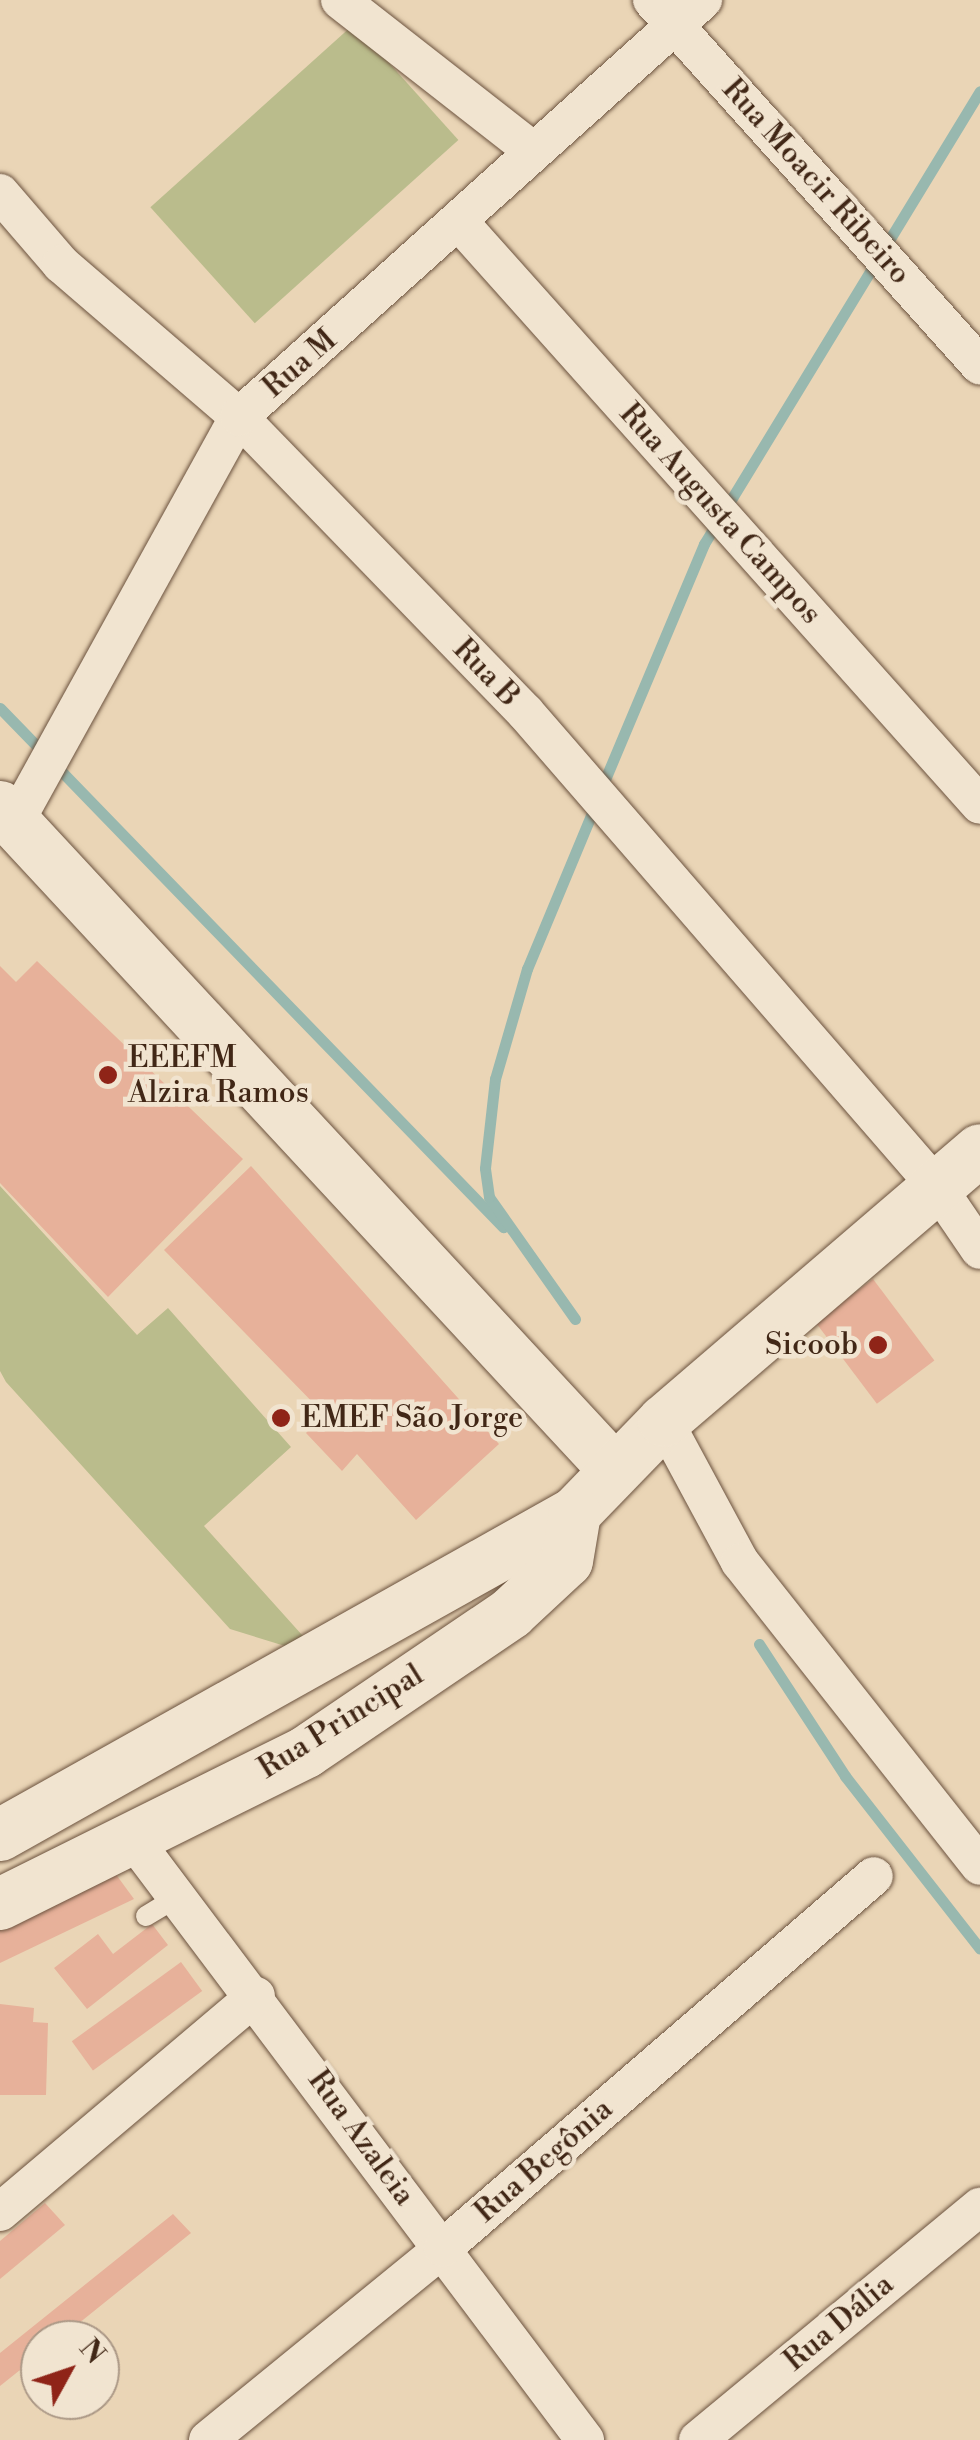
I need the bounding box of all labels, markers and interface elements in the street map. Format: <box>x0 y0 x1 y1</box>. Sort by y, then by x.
street label: Rua Moacir Ribeiro <box>714 72 918 292</box>
street label: Rua M <box>256 322 344 406</box>
street label: Rua Augusta Campos <box>611 396 829 632</box>
street label: Rua B <box>445 632 527 714</box>
place label: EEEFM Alzira Ramos <box>128 1040 309 1110</box>
marker: EEEFM Alzira Ramos <box>97 1064 119 1086</box>
place label: Sicoob <box>765 1327 858 1363</box>
marker: Sicoob <box>867 1334 889 1356</box>
place label: EMEF São Jorge <box>301 1400 523 1436</box>
marker: EMEF São Jorge <box>270 1407 292 1429</box>
street label: Rua Principal <box>252 1657 430 1787</box>
street label: Rua Azaleia <box>300 2063 422 2213</box>
street label: Rua Begônia <box>468 2091 620 2231</box>
street label: Rua Dália <box>777 2267 901 2379</box>
north arrow <box>20 2320 120 2420</box>
text: N <box>71 2332 112 2371</box>

